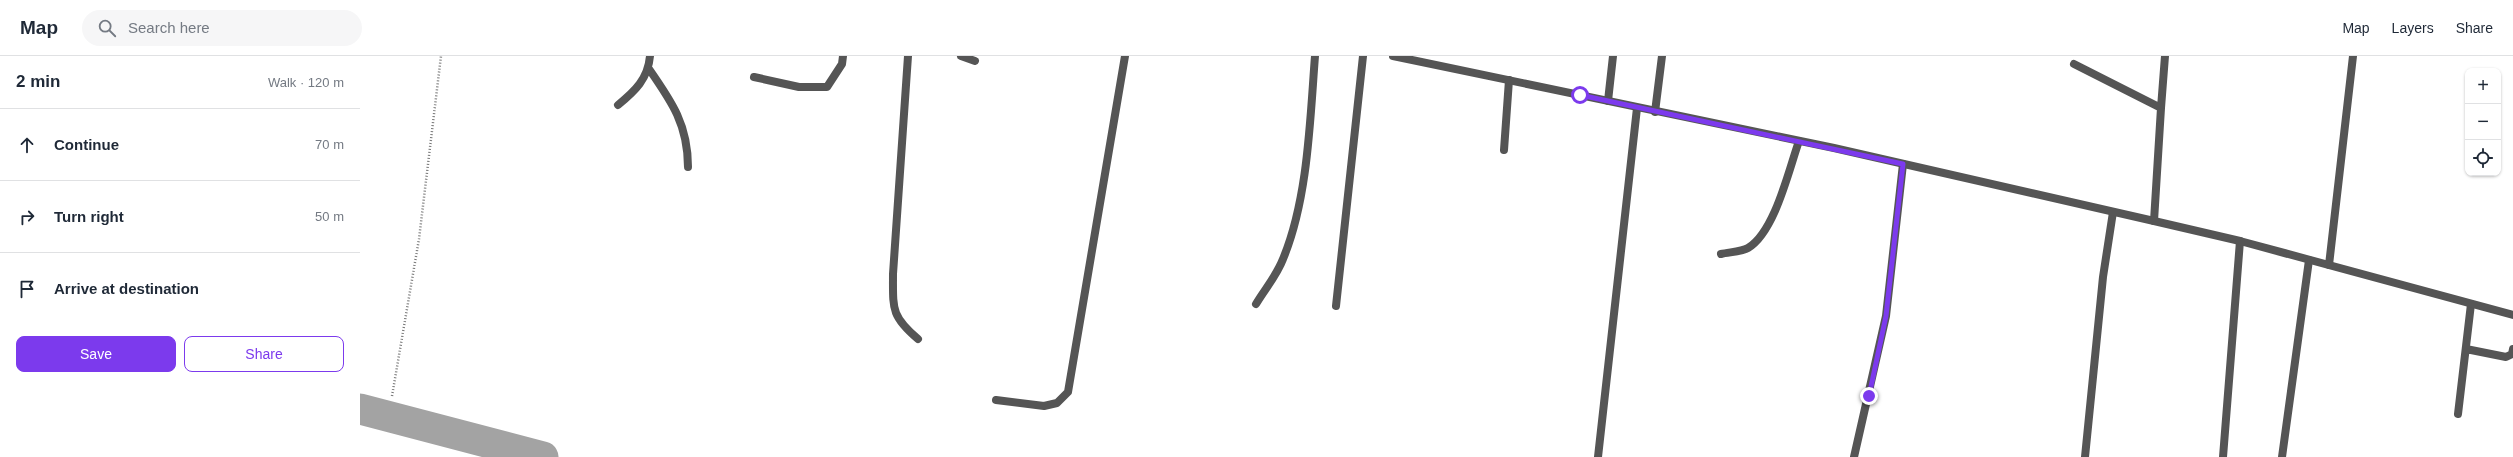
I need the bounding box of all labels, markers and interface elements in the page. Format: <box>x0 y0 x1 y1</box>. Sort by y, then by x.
search box <box>82 10 362 46</box>
text: Map <box>20 17 58 38</box>
icon: search <box>96 17 118 39</box>
text: Search here <box>128 19 210 36</box>
text: Map <box>2342 20 2370 36</box>
text: Layers <box>2392 20 2434 36</box>
text: Share <box>2456 20 2493 36</box>
map controls <box>2465 68 2501 176</box>
button: + <box>2465 68 2501 104</box>
text: 2 min <box>16 72 60 91</box>
text: Walk · 120 m <box>268 75 344 90</box>
route start <box>1571 86 1589 104</box>
button: − <box>2465 104 2501 140</box>
icon: ahead <box>16 134 38 156</box>
text: Continue <box>54 136 119 153</box>
text: 70 m <box>315 137 344 152</box>
button: locate <box>2465 140 2501 176</box>
icon: right <box>16 206 38 228</box>
text: Turn right <box>54 208 124 225</box>
text: 50 m <box>315 209 344 224</box>
icon: arrive <box>16 278 38 300</box>
text: Arrive at destination <box>54 280 199 297</box>
button: Save <box>16 336 176 372</box>
button: Share <box>184 336 344 372</box>
route end <box>1860 387 1878 405</box>

